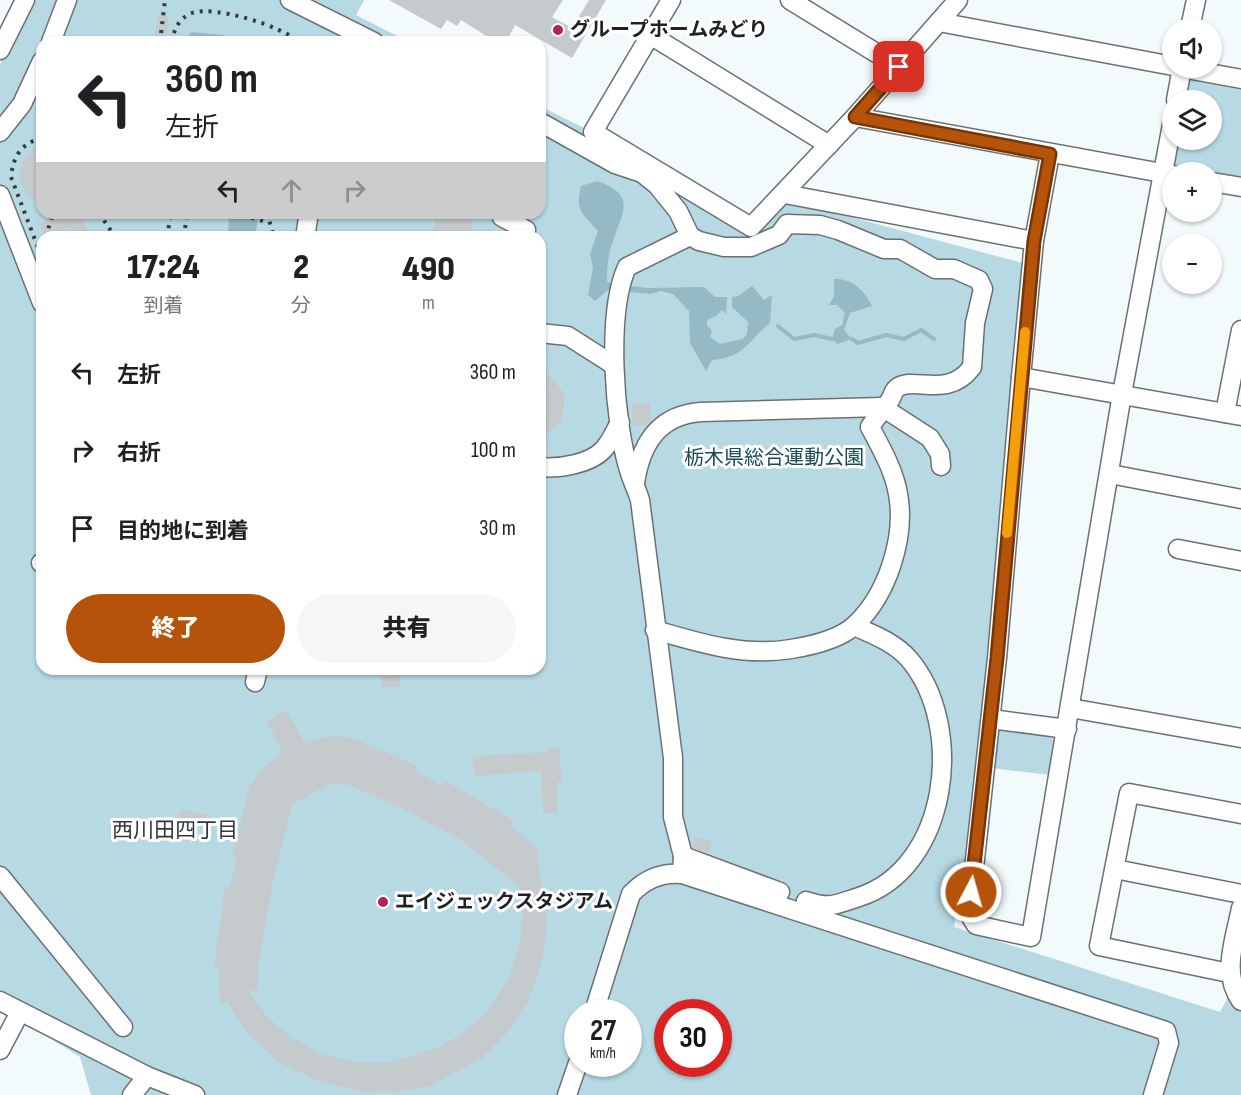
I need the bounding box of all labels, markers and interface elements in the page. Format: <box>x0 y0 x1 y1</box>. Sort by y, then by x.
place label: グループホームみどり <box>570 18 768 42</box>
map controls <box>1162 18 1222 294</box>
button: sound <box>1162 18 1222 78</box>
marker: グループホームみどり <box>551 23 565 37</box>
pin <box>873 41 924 92</box>
icon: arrive <box>882 50 915 83</box>
text: 360 m <box>165 54 258 105</box>
icon: left <box>66 60 144 138</box>
button: layers <box>1162 90 1222 150</box>
text: 左折 <box>165 112 219 144</box>
button: + <box>1162 162 1222 222</box>
icon: left <box>212 174 245 207</box>
icon: ahead <box>275 174 308 207</box>
icon: right <box>338 174 371 207</box>
button: − <box>1162 234 1222 294</box>
text: 17:24 <box>127 246 200 289</box>
text: 2 <box>293 246 309 289</box>
text: 490 <box>402 248 455 291</box>
text: m <box>422 291 435 315</box>
text: 到着 <box>144 294 184 318</box>
text: 分 <box>291 294 311 318</box>
icon: left <box>66 356 99 389</box>
text: 360 m <box>470 359 516 386</box>
text: 左折 <box>117 362 161 389</box>
icon: right <box>66 434 99 467</box>
text: 100 m <box>471 437 516 464</box>
text: 右折 <box>117 440 161 467</box>
park label: 栃木県総合運動公園 <box>684 446 864 470</box>
icon: arrive <box>66 512 99 545</box>
text: 30 m <box>479 515 516 542</box>
text: 目的地に到着 <box>117 518 249 545</box>
button: 終了 <box>66 594 285 663</box>
button: 共有 <box>297 594 516 663</box>
district label: 西川田四丁目 <box>112 818 238 843</box>
position arrow <box>939 860 1003 924</box>
place label: エイジェックスタジアム <box>395 890 613 914</box>
marker: エイジェックスタジアム <box>376 895 390 909</box>
speed limit sign: 30 <box>654 999 732 1077</box>
text: 27 <box>590 1013 616 1049</box>
text: km/h <box>590 1044 616 1063</box>

